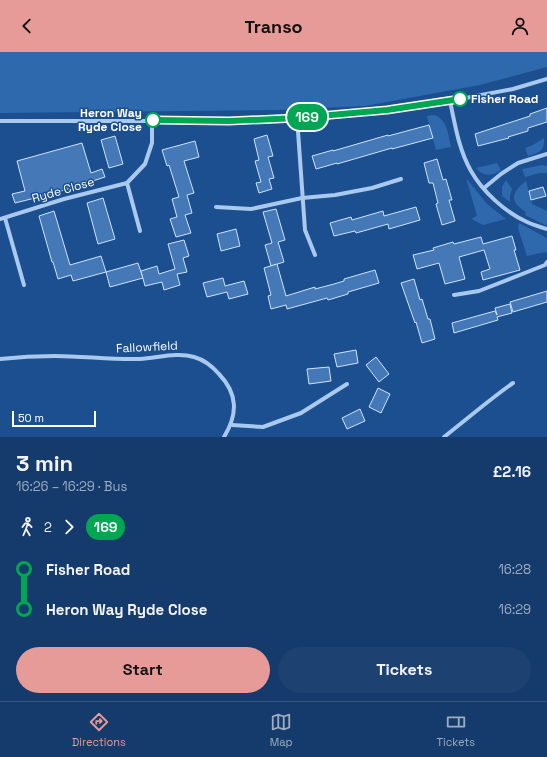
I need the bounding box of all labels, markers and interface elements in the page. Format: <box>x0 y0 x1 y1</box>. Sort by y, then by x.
icon: back <box>16 15 38 37</box>
text: Transo <box>244 15 303 38</box>
icon: person <box>509 15 531 37</box>
marker: Fisher Road <box>452 91 468 107</box>
place label: Fisher Road <box>471 91 538 107</box>
line badge: 169 <box>284 104 330 130</box>
place label: Heron Way Ryde Close <box>78 105 142 135</box>
text: 169 <box>295 108 319 126</box>
marker: Heron Way Ryde Close <box>145 112 161 128</box>
street label: Ryde Close <box>30 173 96 207</box>
street label: Fallowfield <box>116 337 178 357</box>
scale bar <box>12 409 96 428</box>
text: 50 m <box>18 411 44 425</box>
text: 3 min <box>16 449 73 477</box>
text: £2.16 <box>493 462 531 481</box>
text: 16:26 – 16:29 · Bus <box>16 478 127 495</box>
icon: walk <box>16 516 38 538</box>
icon: forward <box>58 516 80 538</box>
text: 169 <box>94 518 117 536</box>
text: 2 <box>44 519 52 536</box>
text: Fisher Road <box>46 560 130 579</box>
text: 16:28 <box>498 561 531 578</box>
text: Heron Way Ryde Close <box>46 600 207 619</box>
text: 16:29 <box>499 601 531 618</box>
button: Start <box>16 647 270 693</box>
button: Tickets <box>278 647 531 693</box>
tab: Directions <box>72 711 126 749</box>
tab: Map <box>270 711 293 749</box>
tab: Tickets <box>437 711 475 749</box>

